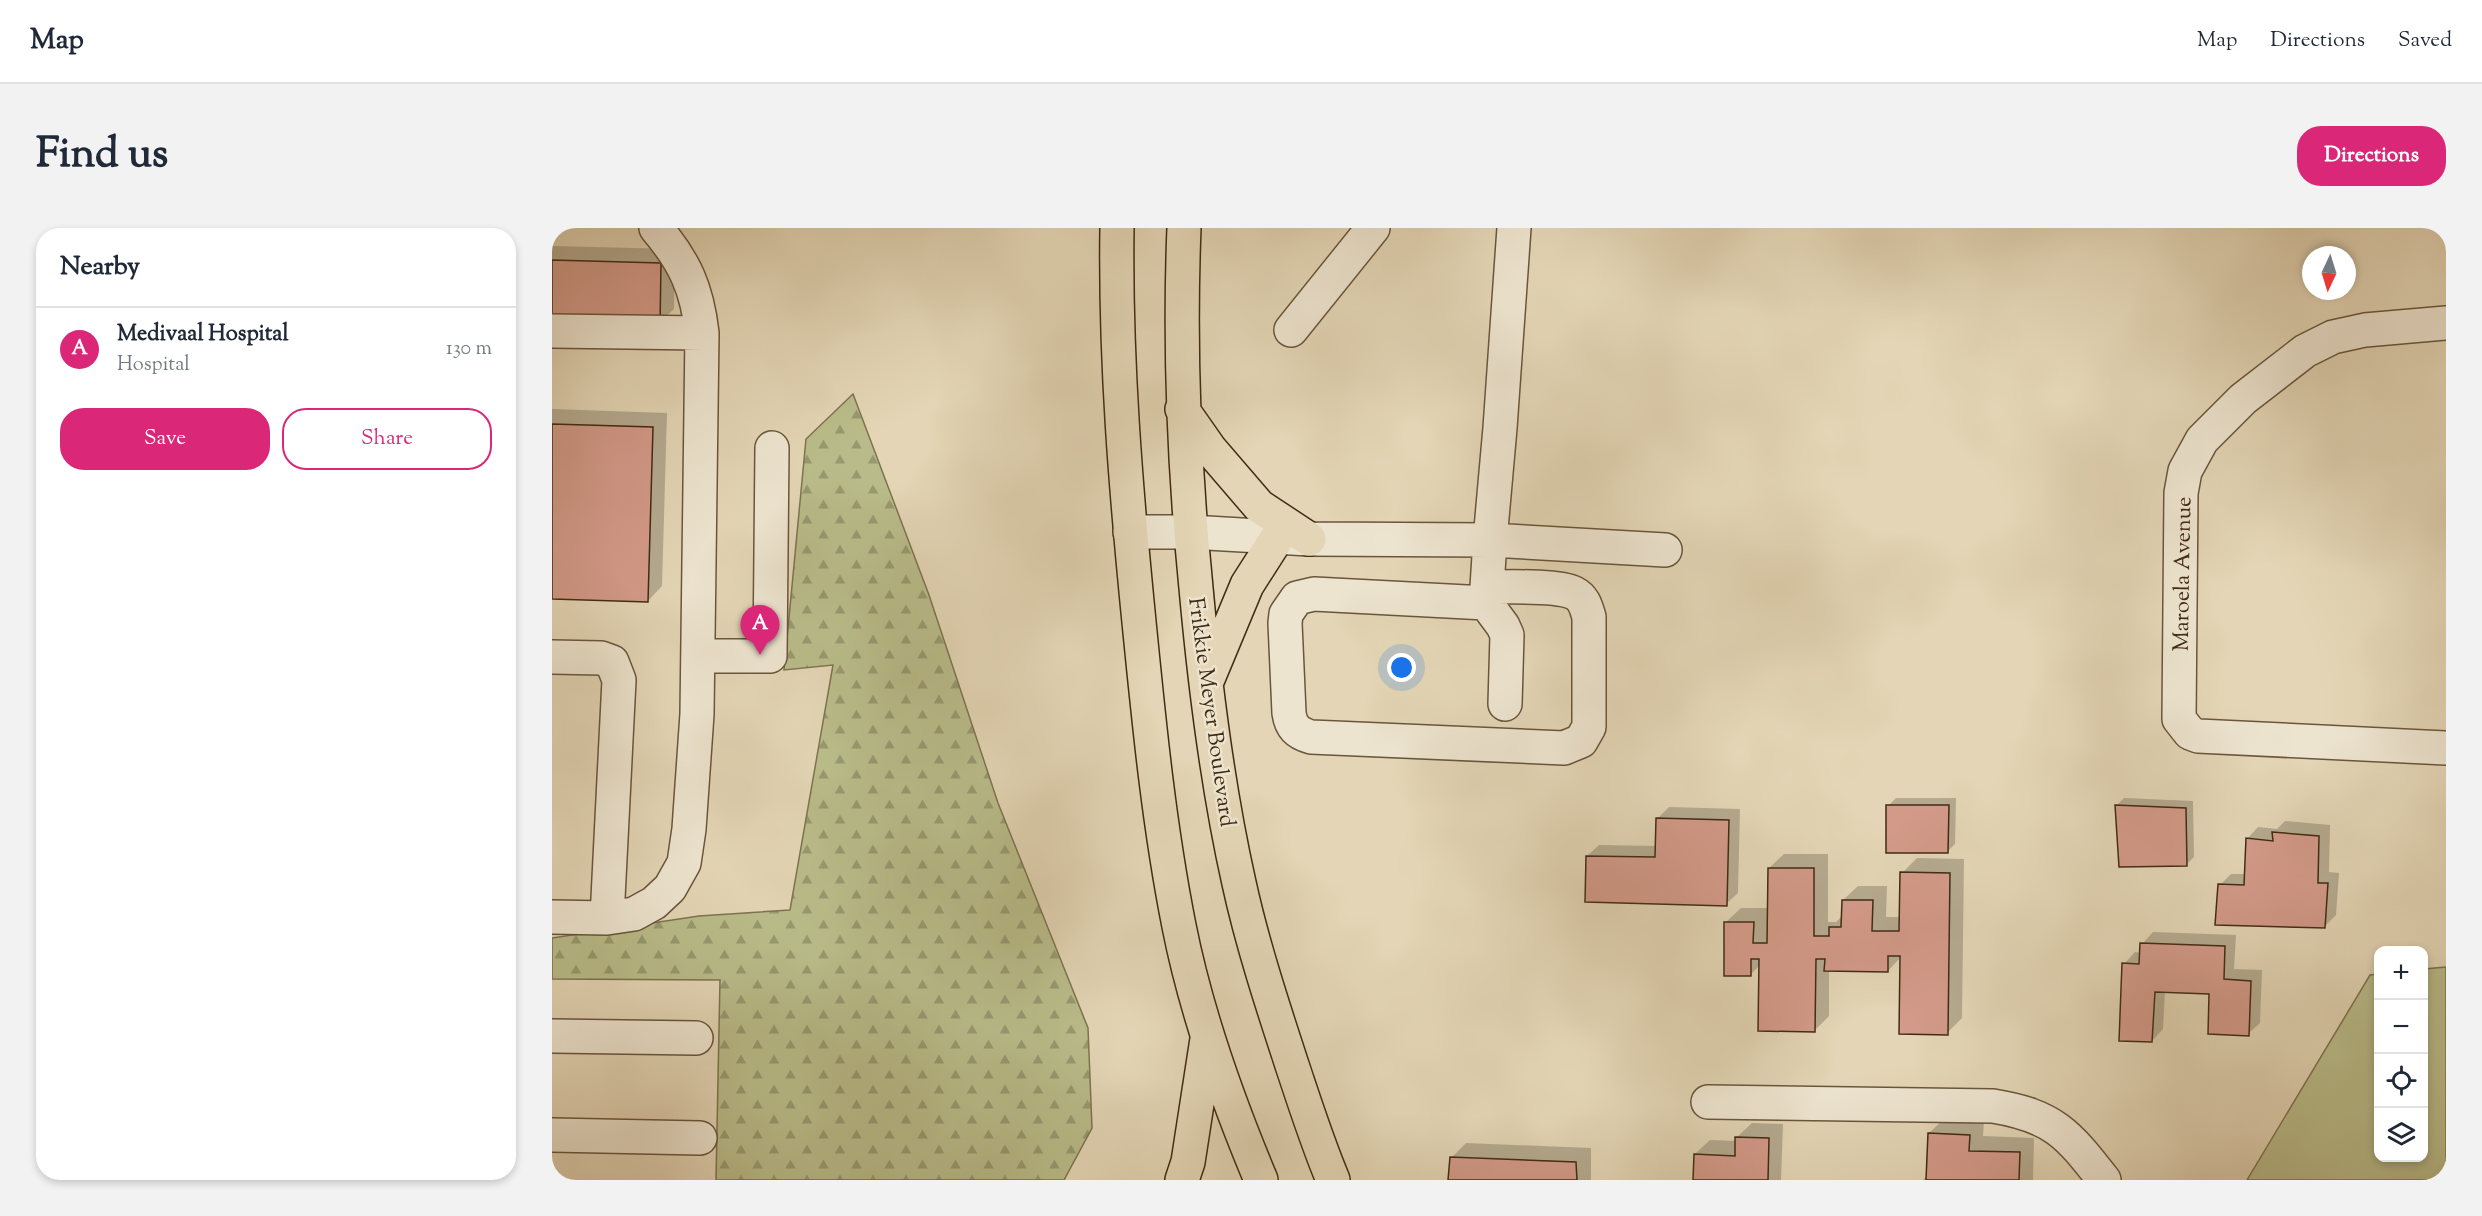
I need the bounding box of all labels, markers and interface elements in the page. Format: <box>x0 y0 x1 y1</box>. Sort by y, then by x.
text: Map <box>30 21 84 61</box>
text: Map <box>2197 26 2237 56</box>
text: Directions <box>2270 26 2365 56</box>
text: Saved <box>2398 26 2452 56</box>
text: Find us <box>36 126 168 186</box>
button: Directions <box>2297 126 2446 186</box>
north arrow <box>2302 246 2356 300</box>
text: Nearby <box>60 249 140 286</box>
text: Medivaal Hospital <box>117 319 289 351</box>
text: A <box>71 335 88 364</box>
text: 130 m <box>446 335 492 364</box>
text: Hospital <box>117 351 190 380</box>
button: Save <box>60 408 270 470</box>
button: Share <box>282 408 492 470</box>
street label: Maroela Avenue <box>2167 496 2201 652</box>
street label: Frikkie Meyer Boulevard <box>1178 596 1242 829</box>
pin: A <box>740 606 780 655</box>
your location <box>1387 653 1416 682</box>
map controls <box>2374 946 2428 1162</box>
button: + <box>2374 946 2428 1000</box>
button: − <box>2374 1000 2428 1054</box>
button: locate <box>2374 1054 2428 1108</box>
button: layers <box>2374 1108 2428 1162</box>

